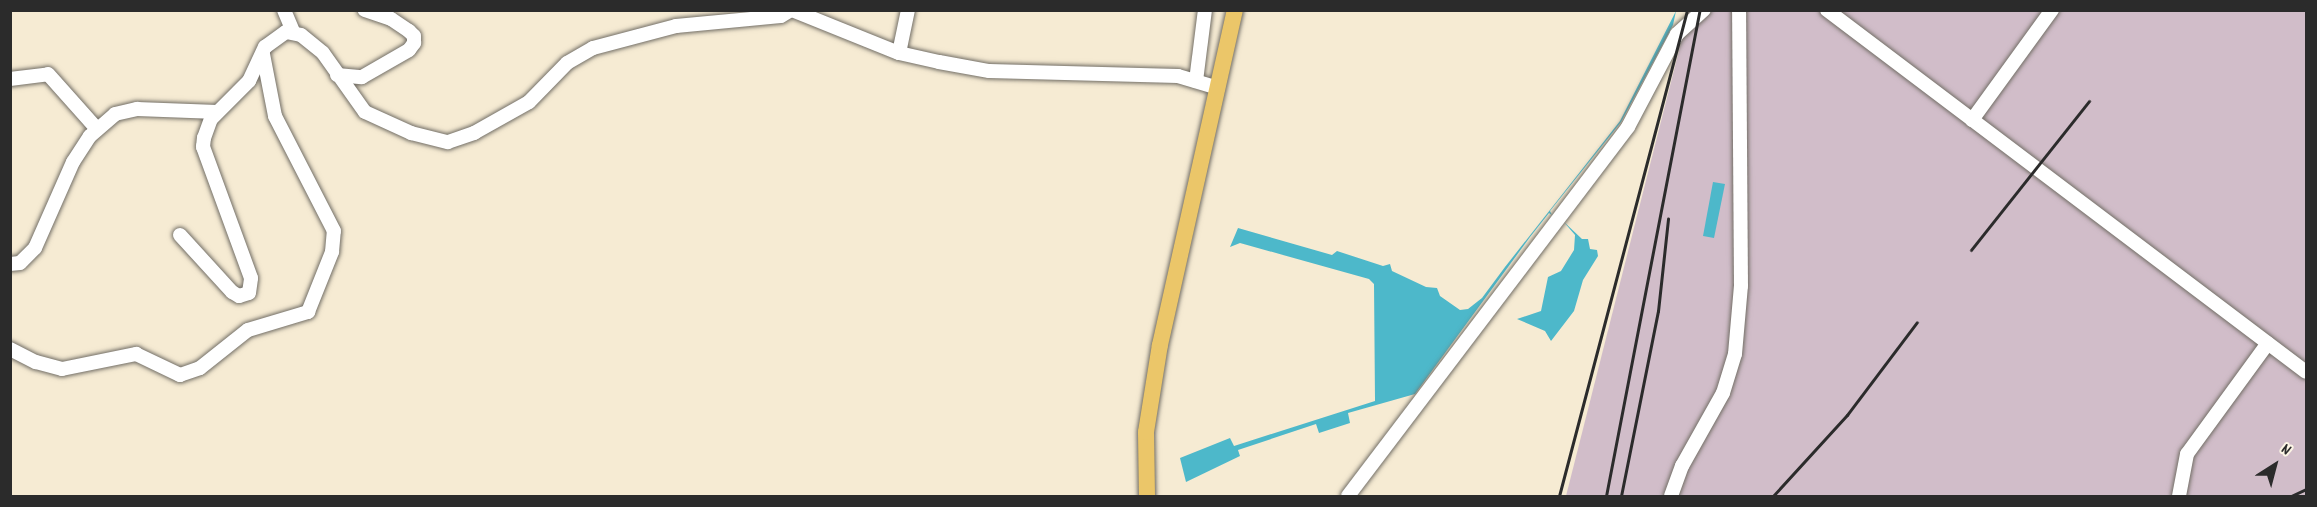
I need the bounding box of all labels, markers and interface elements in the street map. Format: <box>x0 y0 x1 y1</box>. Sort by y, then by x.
north arrow <box>2245 435 2305 495</box>
text: N <box>2276 438 2296 462</box>

